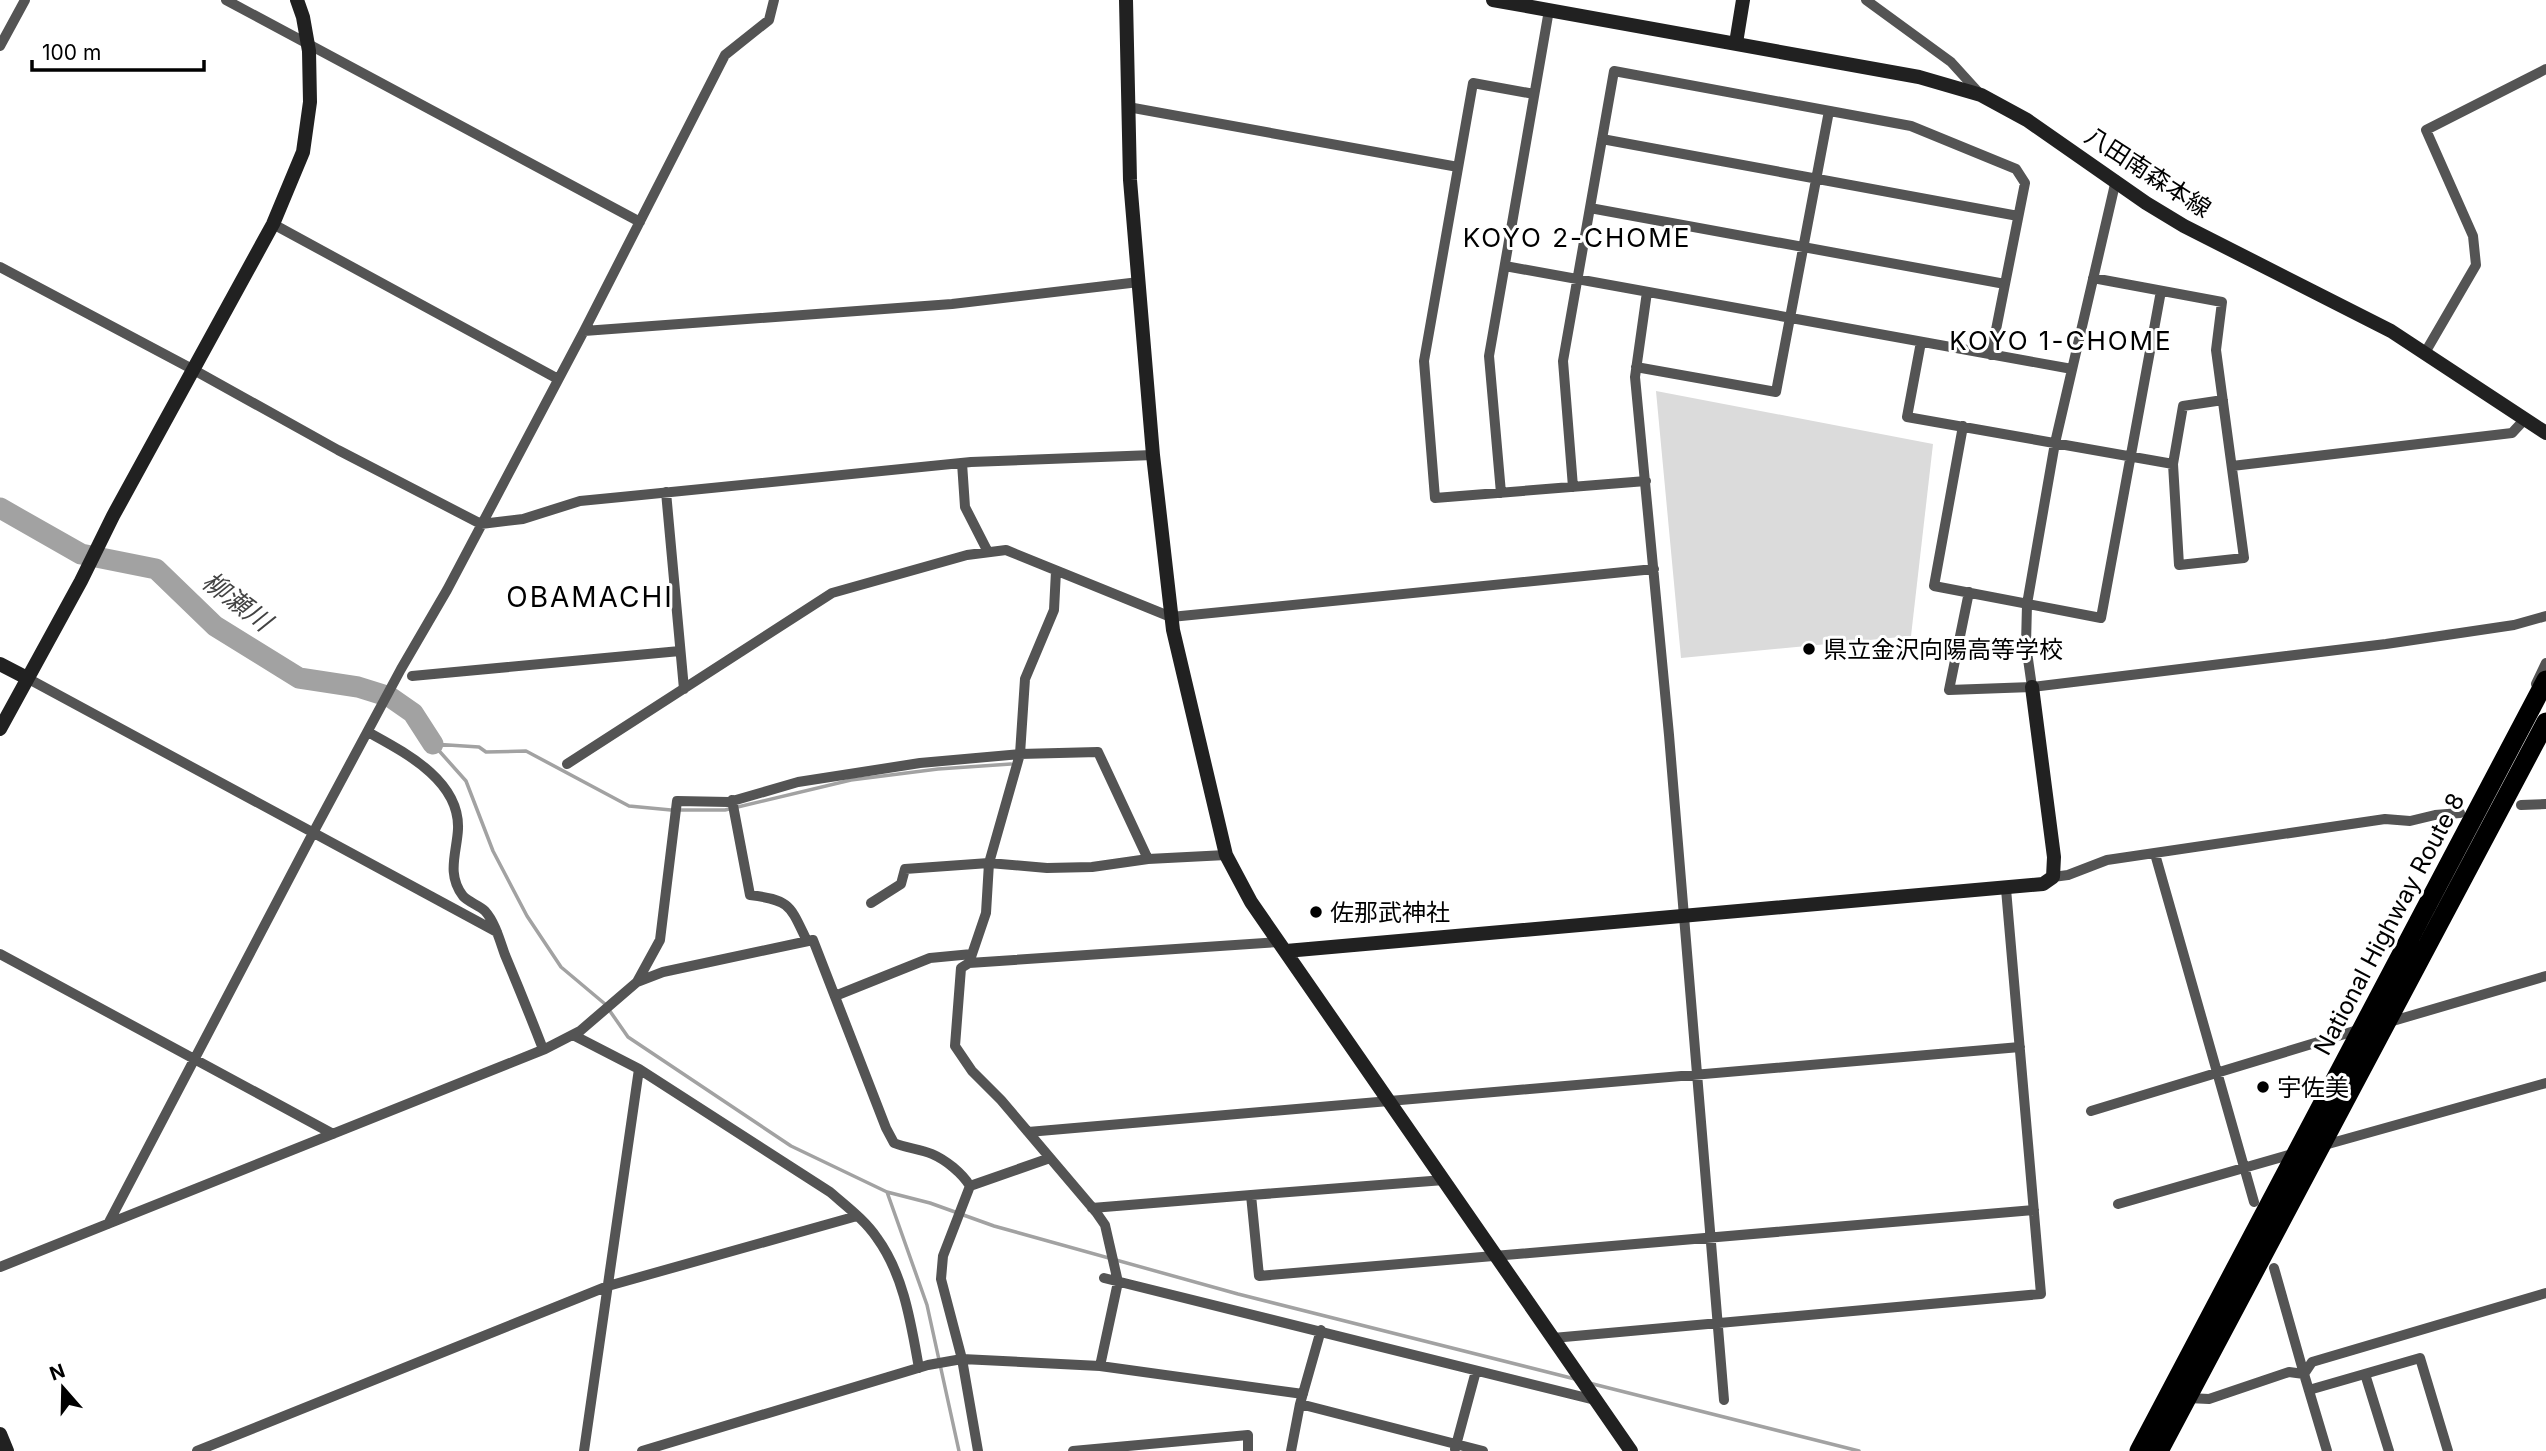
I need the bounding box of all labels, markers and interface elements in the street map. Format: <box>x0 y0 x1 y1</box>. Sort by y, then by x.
scale bar <box>32 28 203 72</box>
text: 100 m <box>42 40 101 65</box>
street label: 八田南森本線 <box>2080 121 2216 223</box>
district label: KOYO 2-CHOME <box>1463 222 1691 253</box>
district label: KOYO 1-CHOME <box>1949 325 2173 356</box>
water label: 柳瀬川 <box>197 565 280 639</box>
district label: OBAMACHI <box>506 580 674 614</box>
place label: 県立金沢向陽高等学校 <box>1823 635 2063 664</box>
marker: 県立金沢向陽高等学校 <box>1801 641 1817 657</box>
street label: National Highway Route 8 <box>2308 788 2470 1060</box>
place label: 佐那武神社 <box>1330 898 1450 927</box>
marker: 佐那武神社 <box>1308 904 1324 920</box>
place label: 宇佐美 <box>2277 1073 2349 1102</box>
marker: 宇佐美 <box>2255 1079 2271 1095</box>
north arrow <box>28 1353 98 1423</box>
text: N <box>47 1359 68 1386</box>

